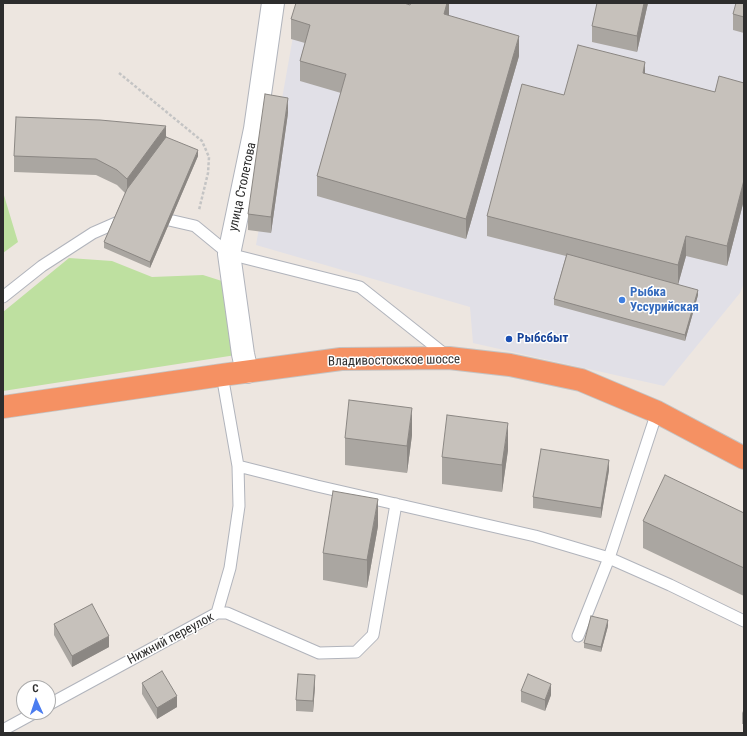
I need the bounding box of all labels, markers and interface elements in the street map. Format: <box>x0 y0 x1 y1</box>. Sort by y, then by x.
street label: улица Столетова <box>226 141 260 233</box>
place label: Рыбка Уссурийская <box>630 285 699 316</box>
marker: Рыбка Уссурийская <box>617 295 627 305</box>
place label: Рыбсбыт <box>517 331 568 347</box>
marker: Рыбсбыт <box>504 334 514 344</box>
street label: Владивостокское шоссе <box>328 352 460 370</box>
street label: Нижний переулок <box>125 610 217 668</box>
north arrow <box>16 680 56 720</box>
text: С <box>32 682 39 695</box>

